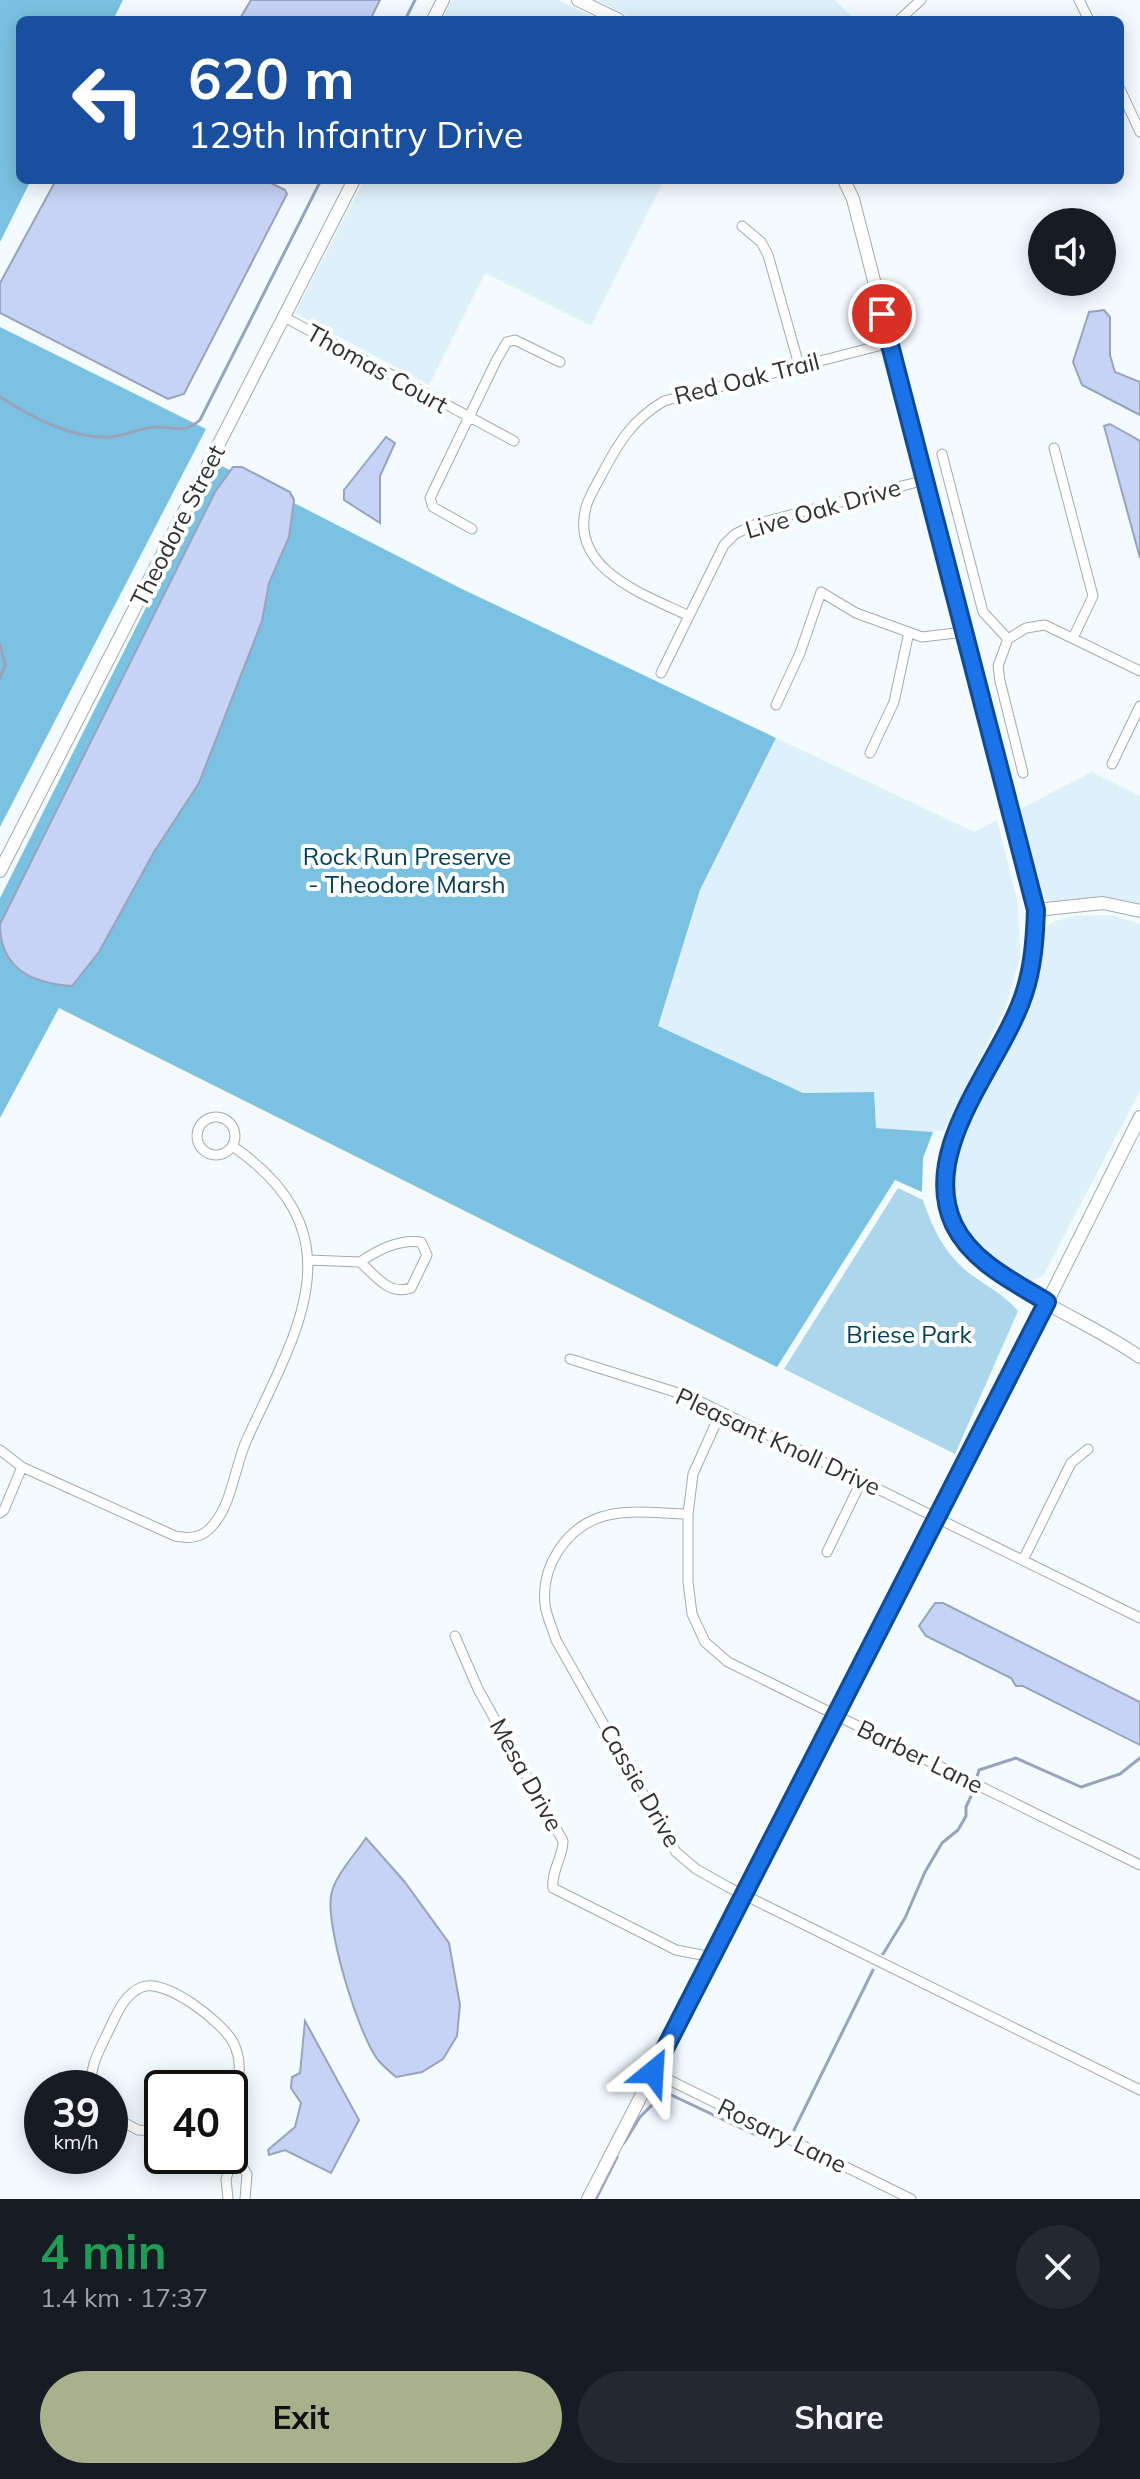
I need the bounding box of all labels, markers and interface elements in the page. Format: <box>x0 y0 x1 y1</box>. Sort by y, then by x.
text: 620 m <box>188 43 355 113</box>
icon: left <box>56 48 160 152</box>
text: 129th Infantry Drive <box>188 112 523 157</box>
map controls <box>1028 208 1116 296</box>
button: sound <box>1028 208 1116 296</box>
pin <box>848 280 916 348</box>
icon: arrive <box>860 292 904 336</box>
street label: Thomas Court <box>302 317 453 419</box>
street label: Red Oak Trail <box>671 345 823 411</box>
street label: Theodore Street <box>123 440 231 612</box>
street label: Live Oak Drive <box>742 472 904 545</box>
park label: Rock Run Preserve - Theodore Marsh <box>303 841 511 899</box>
park label: Briese Park <box>846 1319 972 1349</box>
street label: Pleasant Knoll Drive <box>671 1380 886 1502</box>
street label: Mesa Drive <box>484 1713 570 1836</box>
street label: Barber Lane <box>853 1713 988 1799</box>
street label: Cassie Drive <box>594 1719 688 1852</box>
position arrow <box>611 2030 695 2114</box>
speed limit sign: 40 <box>144 2070 248 2174</box>
text: 39 <box>52 2087 100 2137</box>
street label: Rosary Lane <box>713 2091 852 2179</box>
text: km/h <box>53 2129 99 2154</box>
text: 4 min <box>40 2221 167 2281</box>
button: close <box>1016 2225 1100 2309</box>
text: 1.4 km · 17:37 <box>40 2281 208 2314</box>
button: Exit <box>40 2371 562 2463</box>
button: Share <box>578 2371 1100 2463</box>

